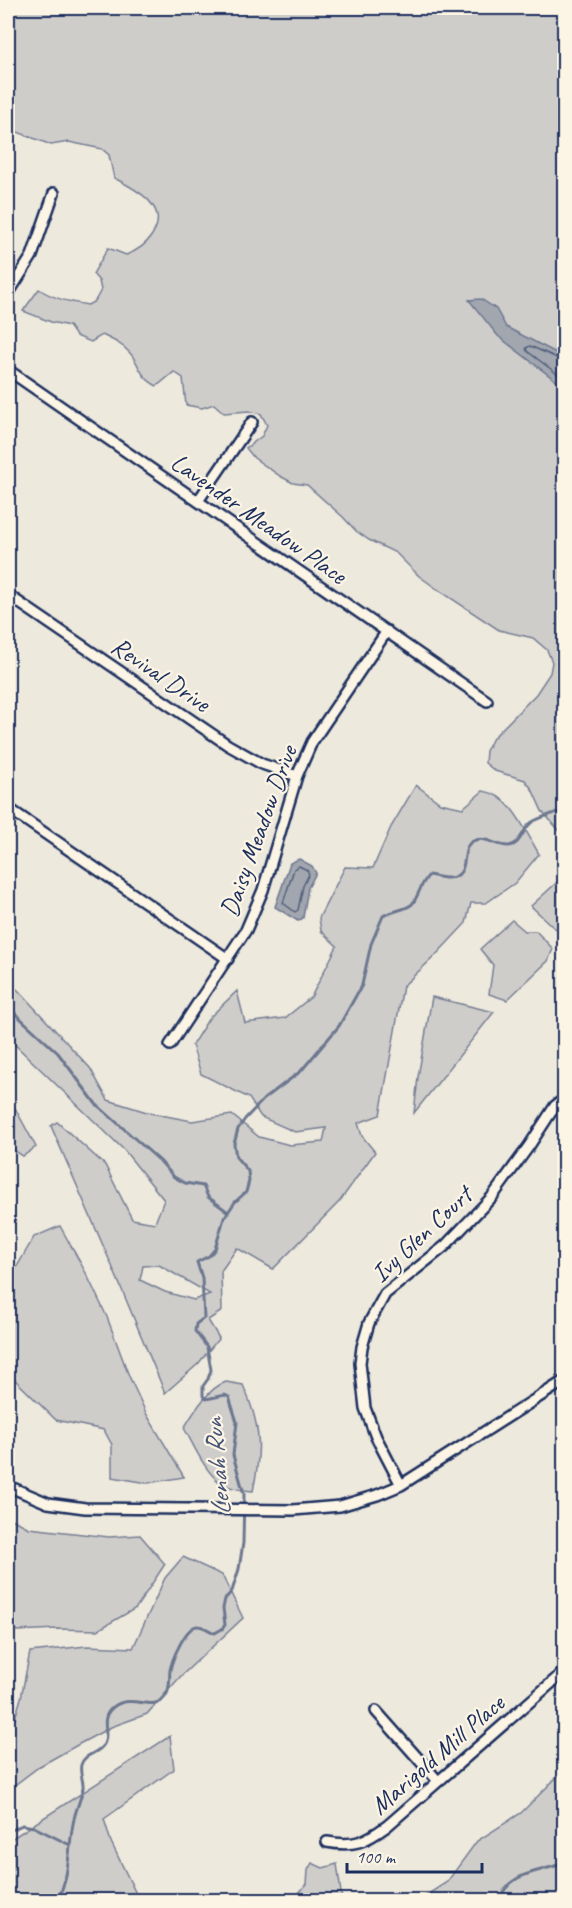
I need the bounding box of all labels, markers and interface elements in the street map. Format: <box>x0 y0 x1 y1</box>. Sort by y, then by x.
street label: Lavender Meadow Place <box>164 445 354 592</box>
street label: Revival Drive <box>105 629 218 720</box>
street label: Daisy Meadow Drive <box>212 739 305 921</box>
street label: Ivy Glen Court <box>364 1177 481 1290</box>
water label: Lenah Run <box>196 1414 238 1517</box>
street label: Marigold Mill Place <box>363 1686 512 1822</box>
scale bar <box>347 1836 482 1874</box>
text: 100 m <box>356 1846 397 1868</box>

